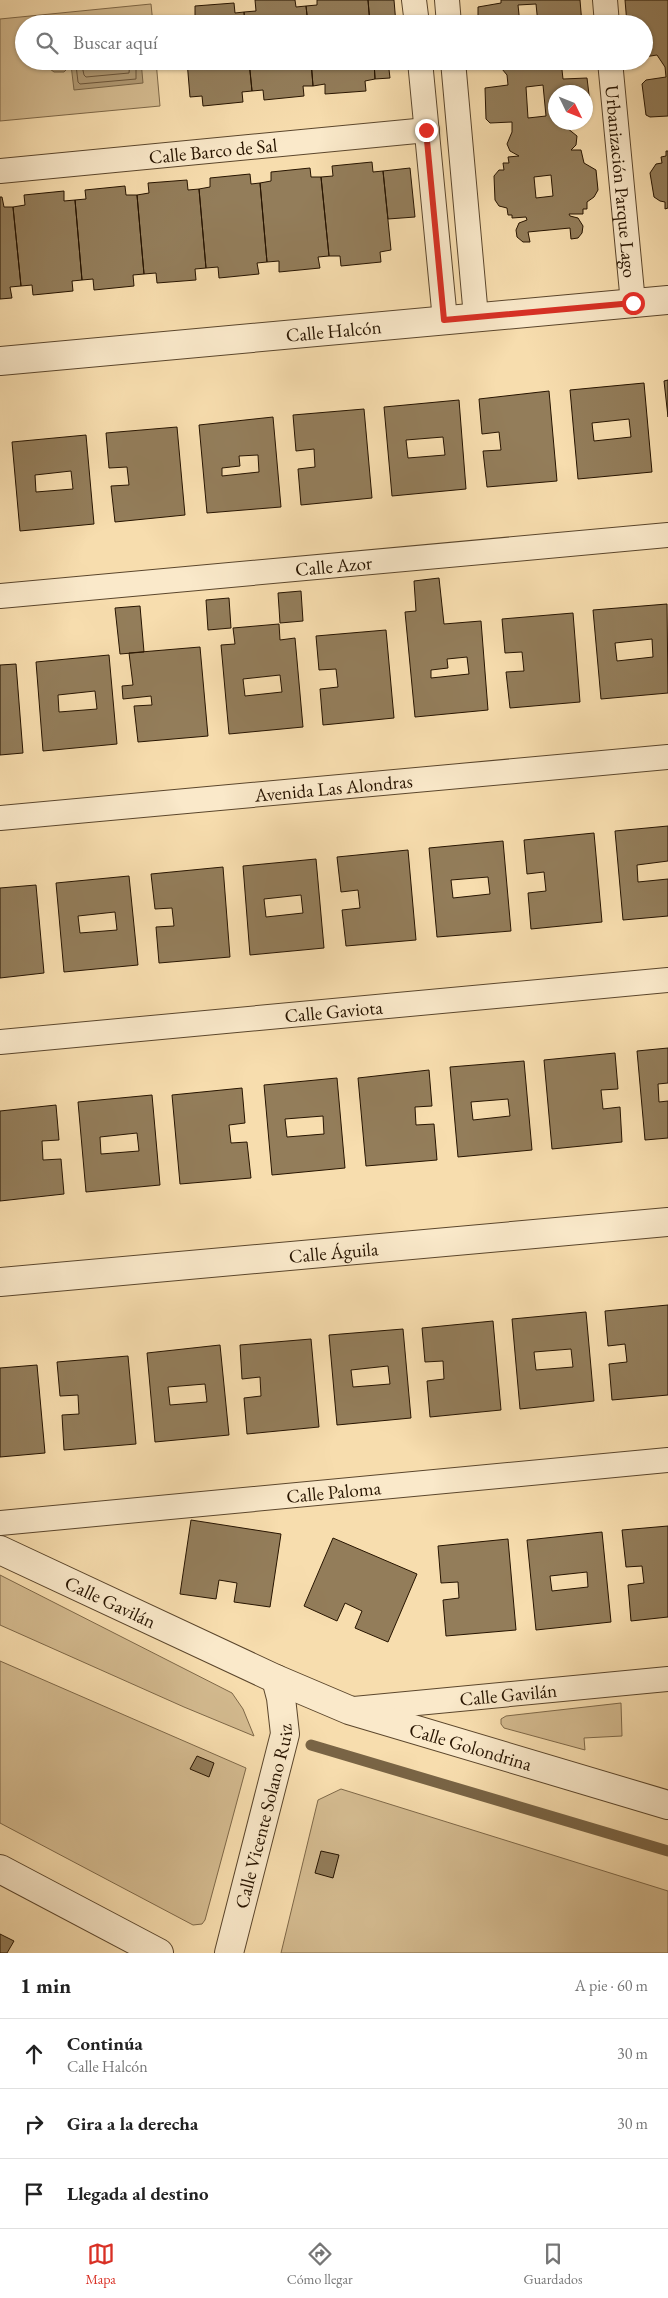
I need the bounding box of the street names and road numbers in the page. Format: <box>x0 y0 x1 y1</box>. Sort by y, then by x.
street label: Urbanización Parque Lago <box>600 84 643 279</box>
street label: Calle Barco de Sal <box>148 132 279 169</box>
street label: Calle Halcón <box>285 314 382 347</box>
street label: Calle Azor <box>294 550 374 581</box>
street label: Avenida Las Alondras <box>253 768 414 807</box>
street label: Calle Gaviota <box>283 994 384 1028</box>
street label: Calle Águila <box>288 1236 380 1268</box>
street label: Calle Paloma <box>285 1475 382 1508</box>
street label: Calle Gavilán <box>61 1570 160 1634</box>
street label: Calle Gavilán <box>458 1677 558 1711</box>
street label: Calle Golondrina <box>406 1716 535 1776</box>
street label: Calle Vicente Solano Ruiz <box>228 1722 298 1911</box>

